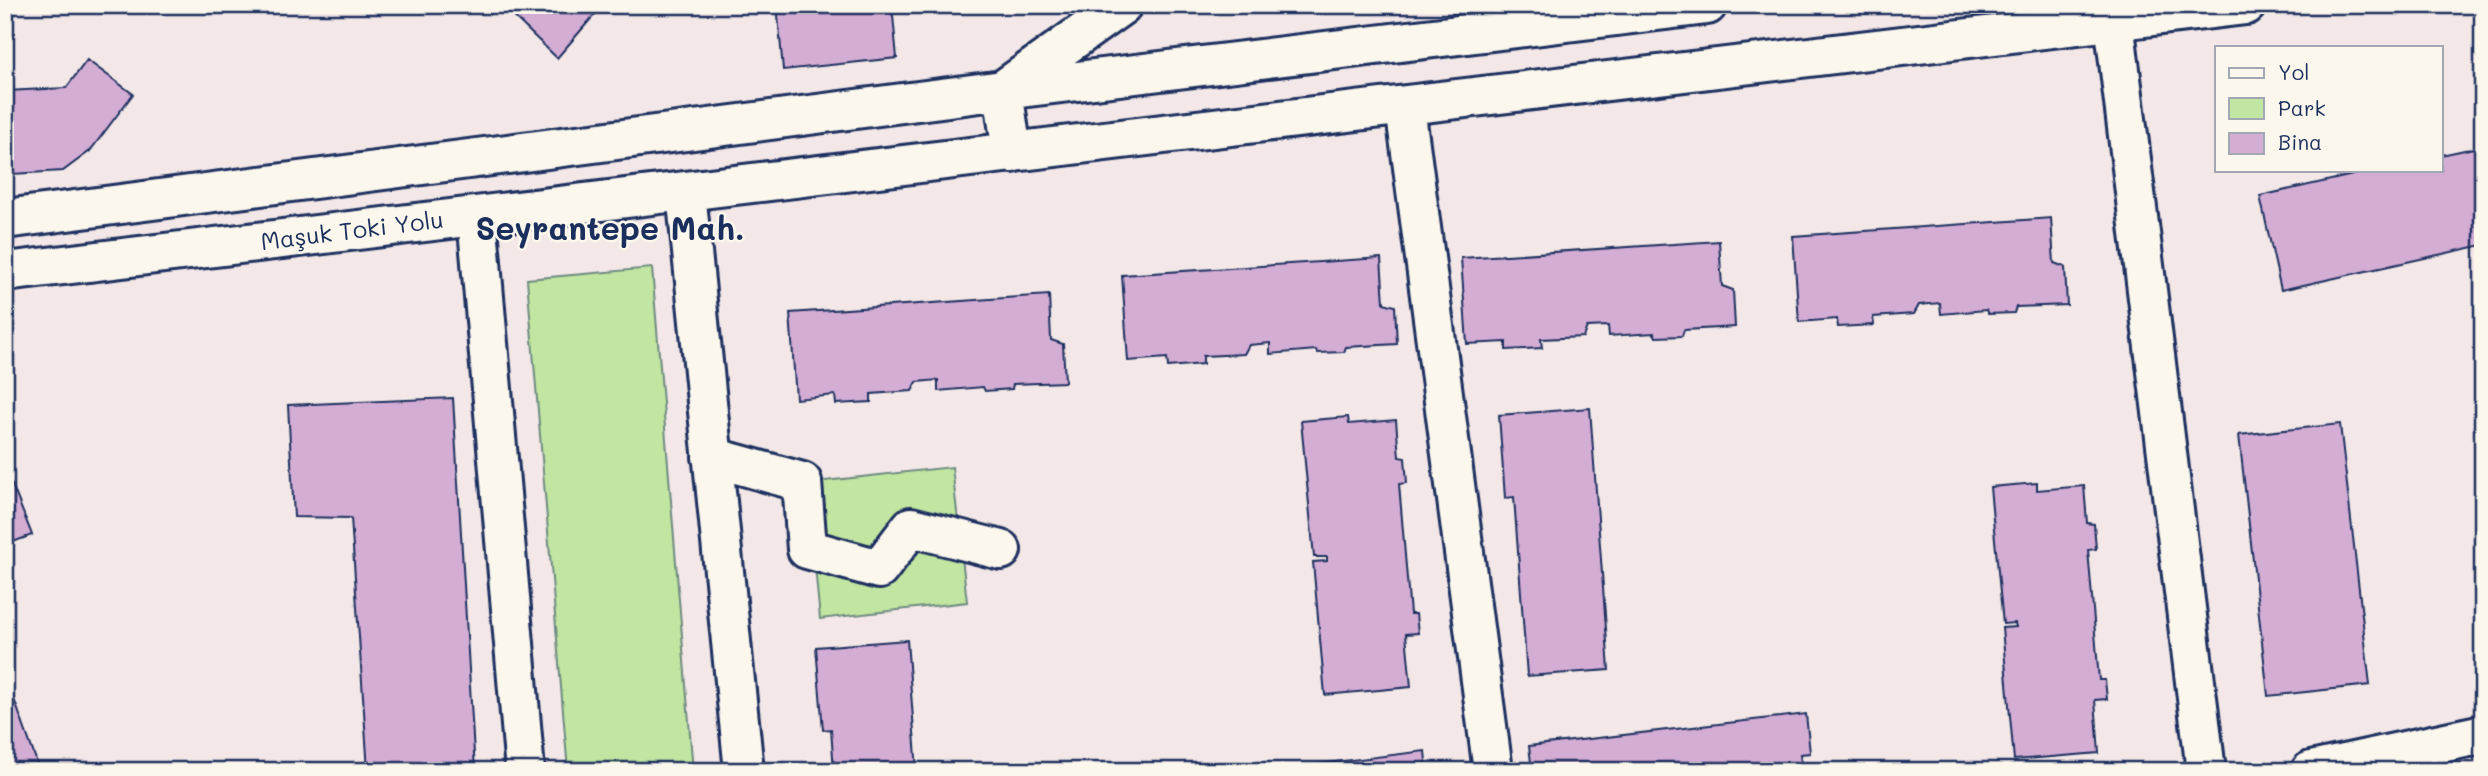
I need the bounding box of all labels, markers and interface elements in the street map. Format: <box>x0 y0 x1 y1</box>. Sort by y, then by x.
legend <box>2215 46 2442 172</box>
text: Yol <box>2278 58 2309 85</box>
text: Park <box>2278 94 2326 121</box>
text: Bina <box>2278 128 2322 155</box>
street label: Maşuk Toki Yolu <box>259 203 445 256</box>
district label: Seyrantepe Mah. <box>475 206 745 249</box>

